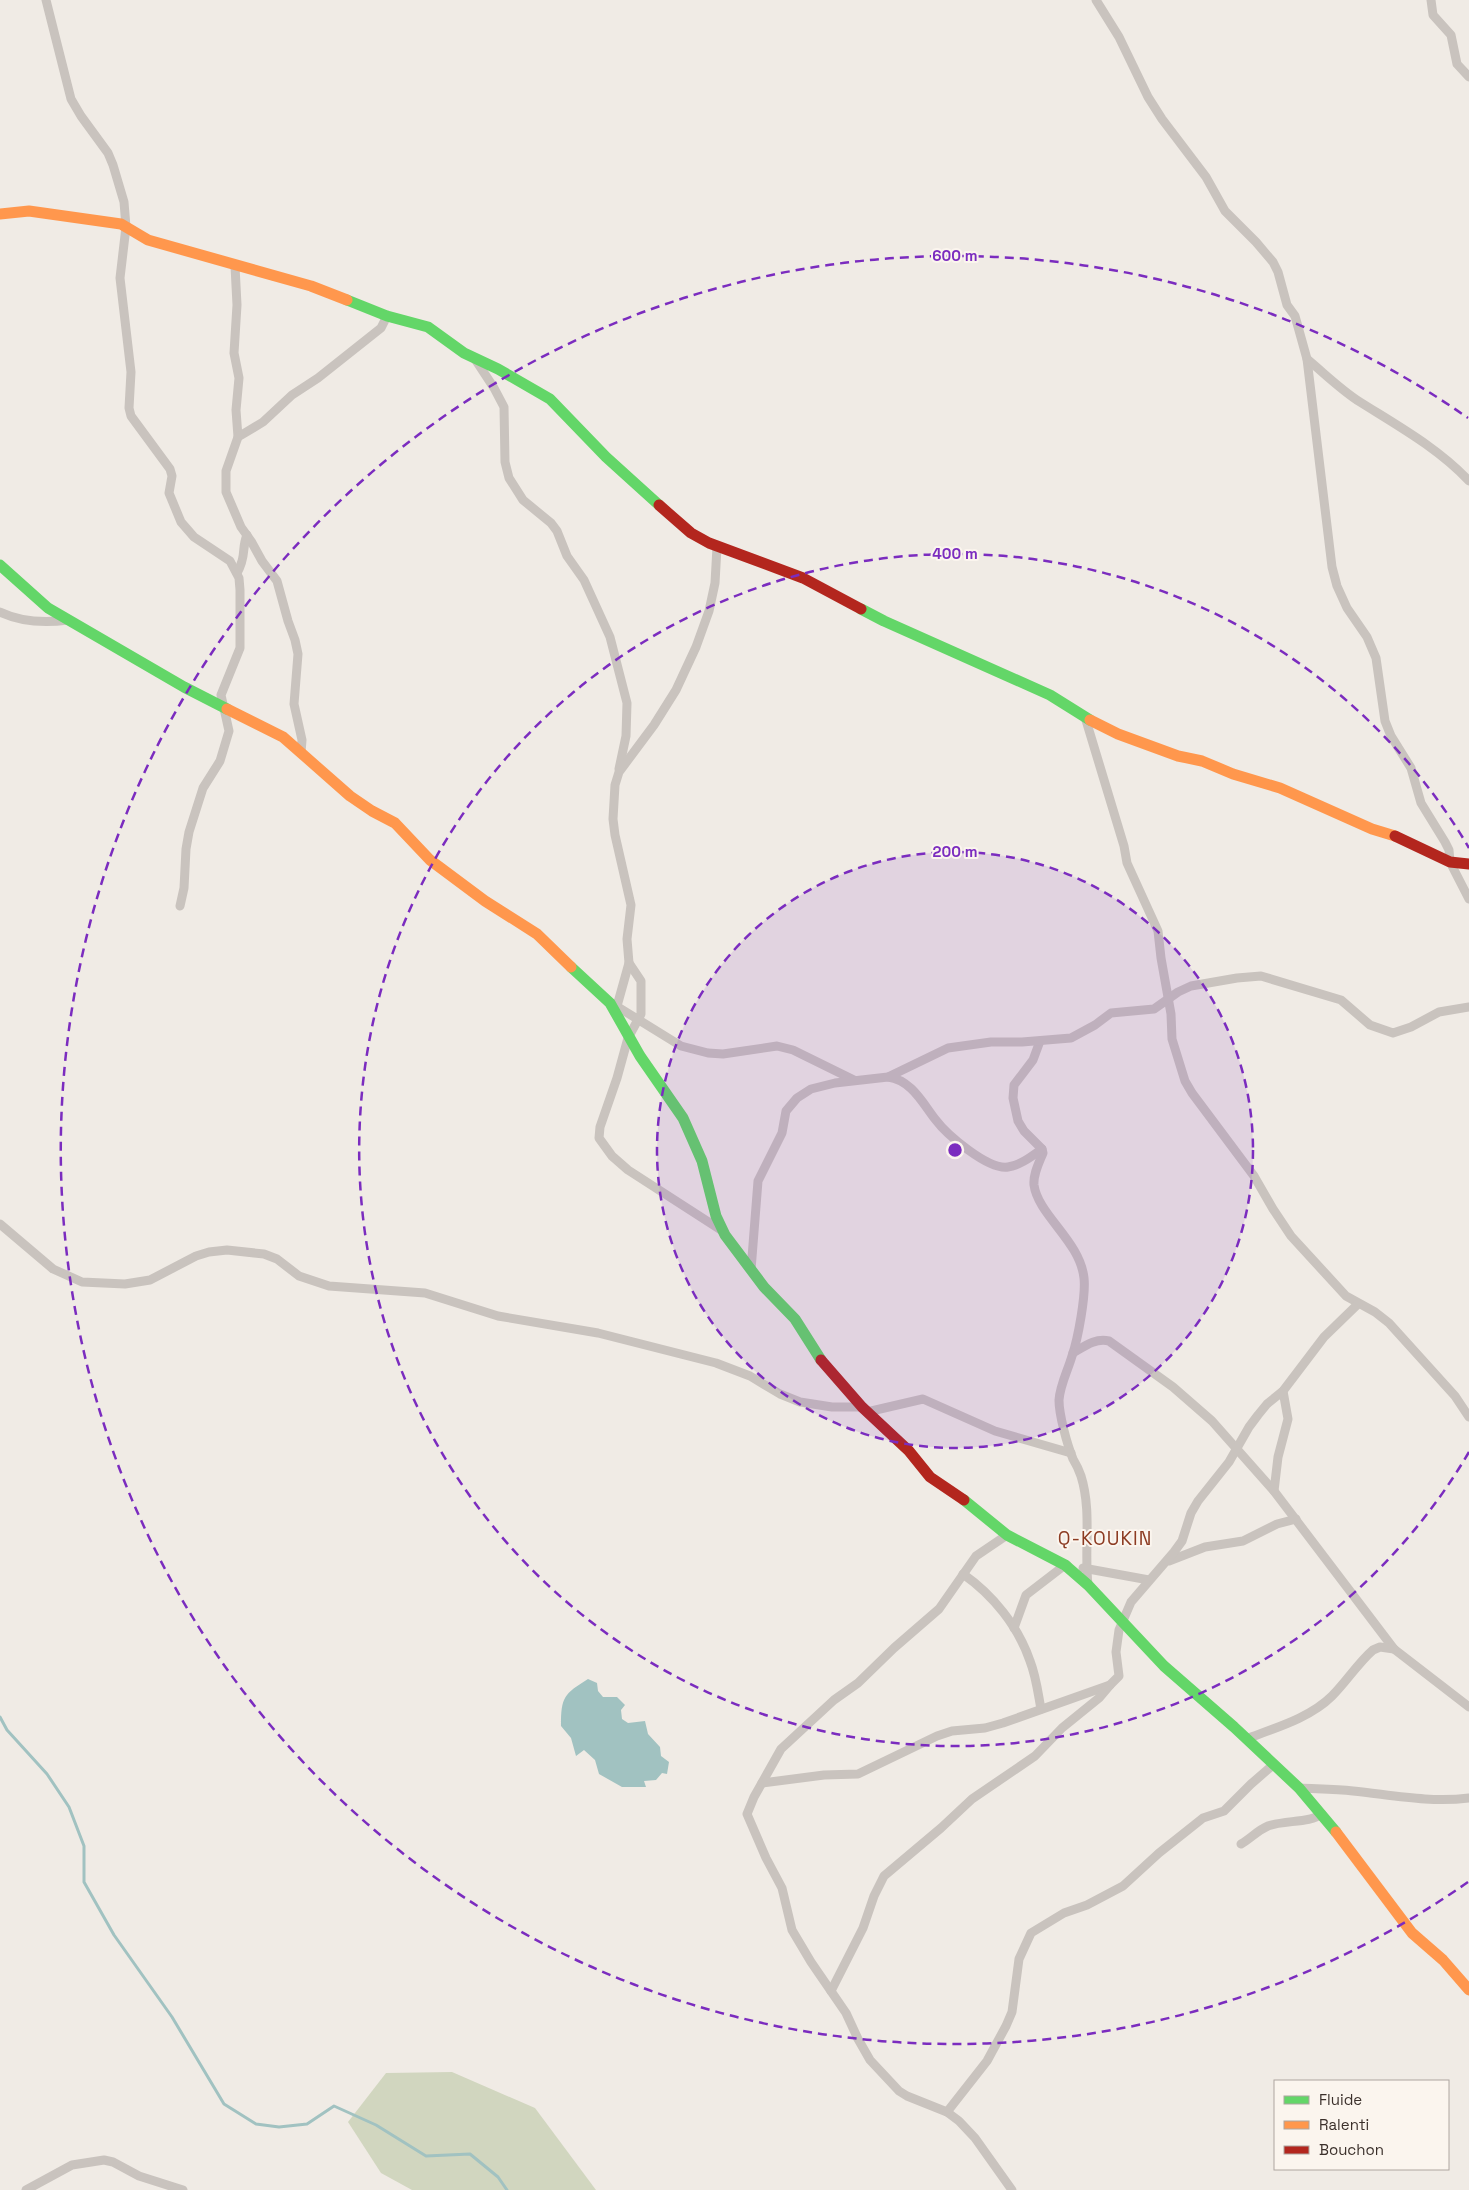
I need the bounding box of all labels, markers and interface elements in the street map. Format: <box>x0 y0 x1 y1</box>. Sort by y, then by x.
text: 600 m <box>932 246 978 265</box>
text: 400 m <box>932 544 978 563</box>
text: 200 m <box>933 842 977 861</box>
centre of rings <box>946 1141 964 1159</box>
district label: Q-KOUKIN <box>1058 1526 1152 1551</box>
legend <box>1274 2080 1449 2170</box>
text: Fluide <box>1319 2090 1362 2109</box>
text: Ralenti <box>1319 2115 1369 2134</box>
text: Bouchon <box>1319 2140 1384 2159</box>

